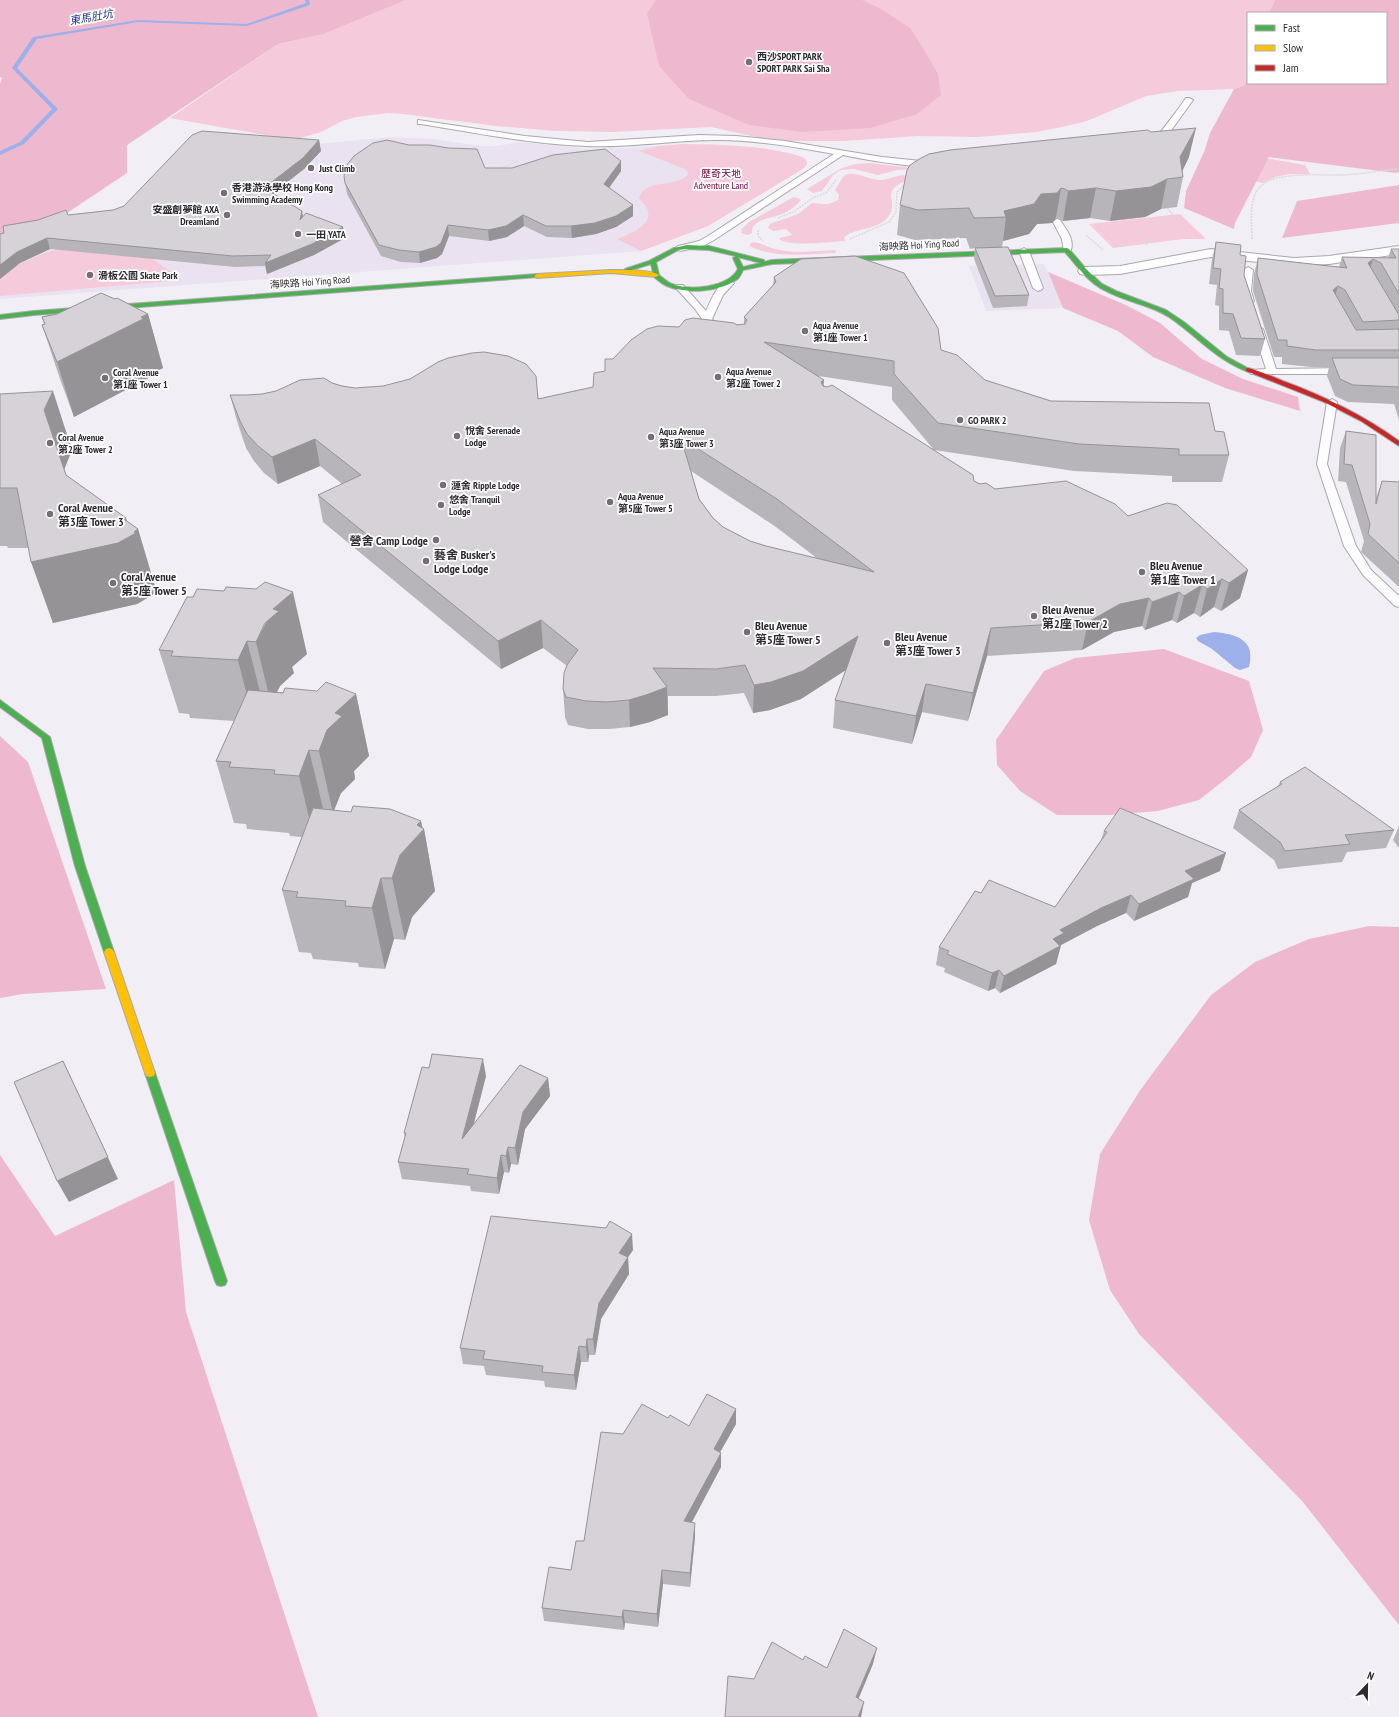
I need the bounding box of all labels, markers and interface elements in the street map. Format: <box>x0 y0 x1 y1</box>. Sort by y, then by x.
water label: 東馬肚坑 <box>68 6 116 28</box>
legend <box>1247 12 1387 84</box>
text: Fast <box>1283 20 1301 35</box>
text: Slow <box>1283 40 1304 55</box>
place label: 西沙SPORT PARK SPORT PARK Sai Sha <box>757 50 830 75</box>
marker: 西沙SPORT PARK SPORT PARK Sai Sha <box>744 57 754 67</box>
text: Jam <box>1282 60 1299 75</box>
place label: Just Climb <box>318 162 356 175</box>
marker: Just Climb <box>306 163 316 173</box>
park label: 歷奇天地 Adventure Land <box>694 167 748 192</box>
place label: 香港游泳學校 Hong Kong Swimming Academy <box>231 181 334 206</box>
marker: 香港游泳學校 Hong Kong Swimming Academy <box>219 188 229 198</box>
place label: 安盛創夢館 AXA Dreamland <box>152 203 220 228</box>
marker: 安盛創夢館 AXA Dreamland <box>222 210 232 220</box>
place label: 一田 YATA <box>306 228 347 241</box>
marker: 一田 YATA <box>293 229 303 239</box>
street label: 海映路 Hoi Ying Road <box>878 236 960 254</box>
place label: 滑板公園 Skate Park <box>98 269 179 282</box>
marker: 滑板公園 Skate Park <box>85 270 95 280</box>
street label: 海映路 Hoi Ying Road <box>269 273 351 291</box>
place label: Aqua Avenue 第1座 Tower 1 <box>812 319 868 344</box>
marker: Aqua Avenue 第1座 Tower 1 <box>800 326 810 336</box>
place label: Aqua Avenue 第2座 Tower 2 <box>725 365 781 390</box>
place label: Coral Avenue 第1座 Tower 1 <box>113 366 168 391</box>
marker: Aqua Avenue 第2座 Tower 2 <box>713 372 723 382</box>
marker: Coral Avenue 第1座 Tower 1 <box>100 373 110 383</box>
place label: GO PARK 2 <box>968 414 1007 427</box>
marker: GO PARK 2 <box>955 415 965 425</box>
place label: 悅舍 Serenade Lodge <box>465 424 520 449</box>
place label: Aqua Avenue 第3座 Tower 3 <box>658 425 714 450</box>
place label: Coral Avenue 第2座 Tower 2 <box>58 431 113 456</box>
marker: 悅舍 Serenade Lodge <box>452 431 462 441</box>
marker: Aqua Avenue 第3座 Tower 3 <box>646 432 656 442</box>
marker: Coral Avenue 第2座 Tower 2 <box>45 438 55 448</box>
place label: 漣舍 Ripple Lodge <box>451 479 520 492</box>
marker: 漣舍 Ripple Lodge <box>438 480 448 490</box>
place label: Aqua Avenue 第5座 Tower 5 <box>617 490 673 515</box>
place label: 悠舍 Tranquil Lodge <box>449 493 501 518</box>
marker: Aqua Avenue 第5座 Tower 5 <box>605 497 615 507</box>
place label: Coral Avenue 第3座 Tower 3 <box>58 500 124 529</box>
marker: 悠舍 Tranquil Lodge <box>436 500 446 510</box>
marker: Coral Avenue 第3座 Tower 3 <box>45 509 55 519</box>
place label: 營舍 Camp Lodge <box>350 533 428 548</box>
marker: 營舍 Camp Lodge <box>431 535 441 545</box>
place label: 藝舍 Busker's Lodge Lodge <box>434 547 495 576</box>
marker: 藝舍 Busker's Lodge Lodge <box>421 556 431 566</box>
place label: Bleu Avenue 第1座 Tower 1 <box>1150 558 1216 587</box>
marker: Bleu Avenue 第1座 Tower 1 <box>1137 567 1147 577</box>
place label: Coral Avenue 第5座 Tower 5 <box>121 569 187 598</box>
marker: Coral Avenue 第5座 Tower 5 <box>108 578 118 588</box>
place label: Bleu Avenue 第2座 Tower 2 <box>1042 602 1108 631</box>
marker: Bleu Avenue 第2座 Tower 2 <box>1029 611 1039 621</box>
place label: Bleu Avenue 第5座 Tower 5 <box>755 618 821 647</box>
marker: Bleu Avenue 第5座 Tower 5 <box>742 627 752 637</box>
place label: Bleu Avenue 第3座 Tower 3 <box>895 629 961 658</box>
marker: Bleu Avenue 第3座 Tower 3 <box>882 638 892 648</box>
north arrow <box>1347 1665 1387 1705</box>
text: N <box>1365 1668 1376 1683</box>

